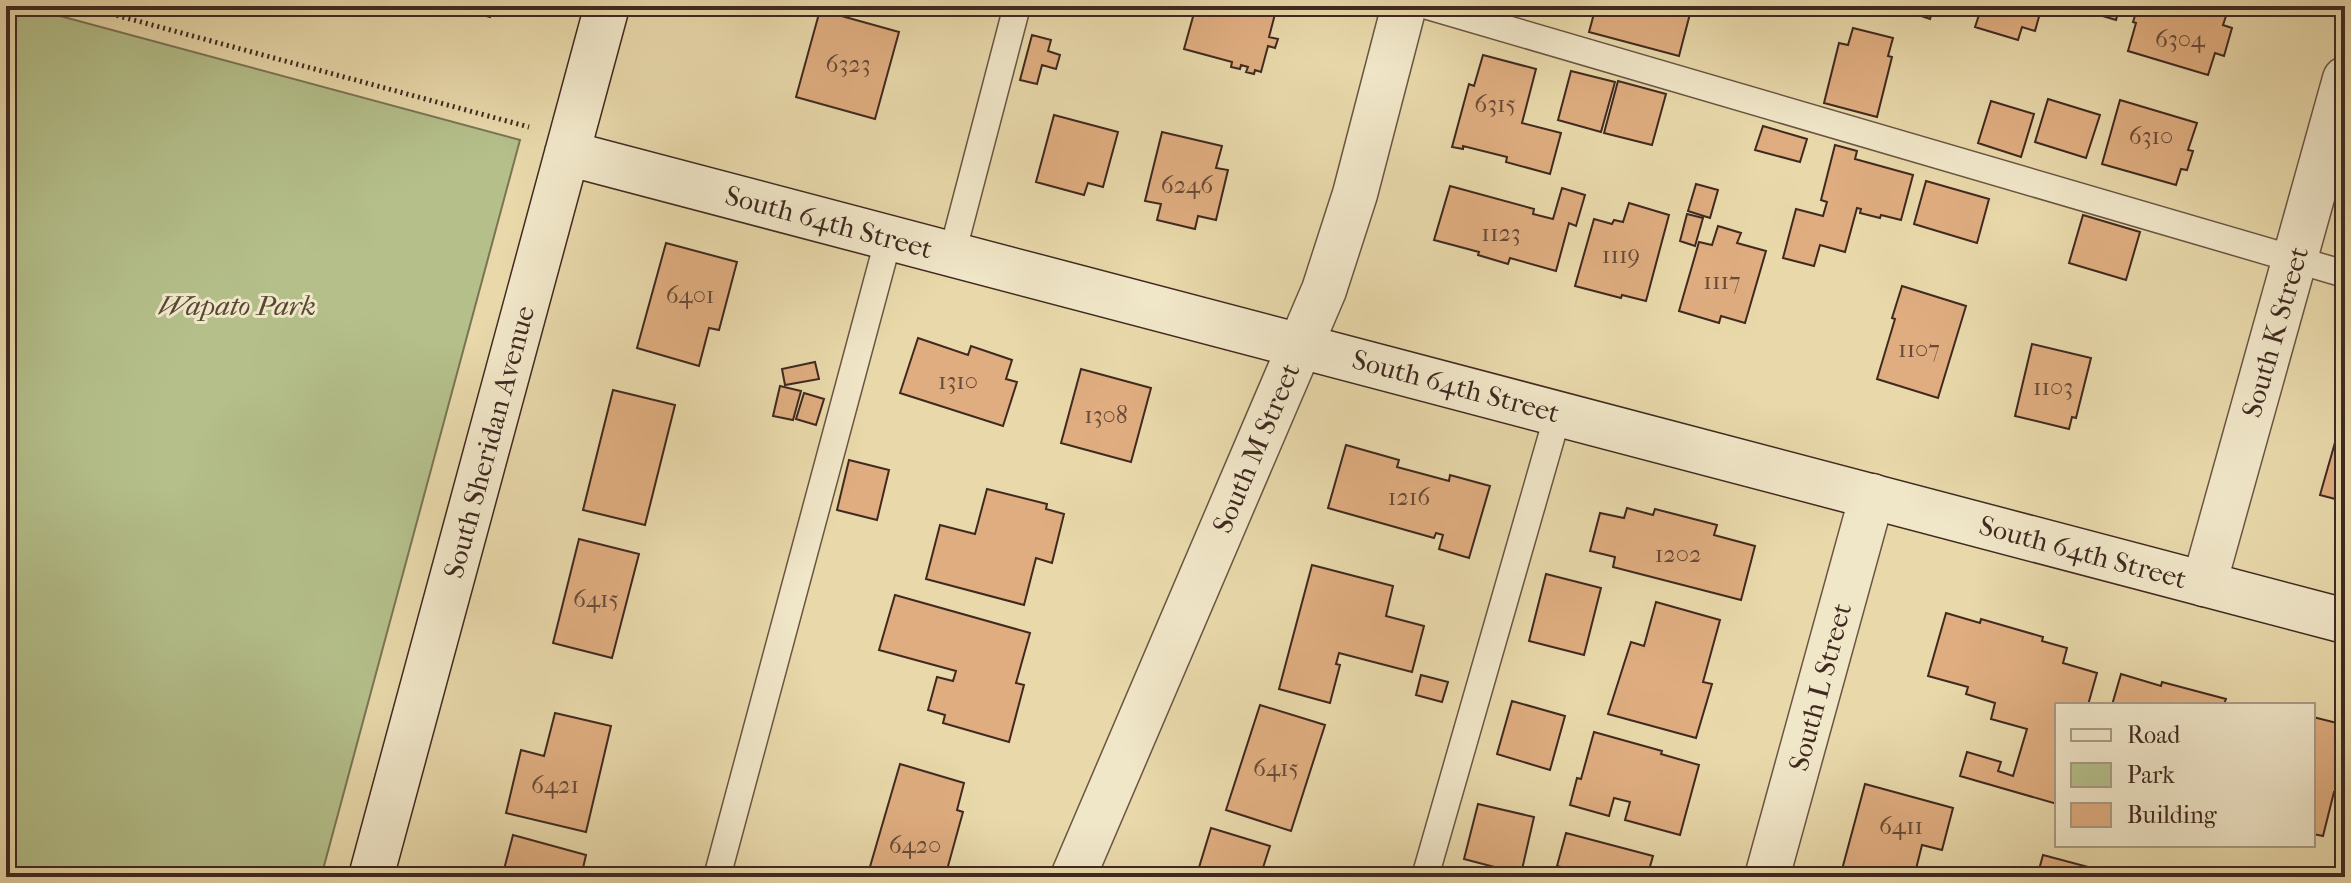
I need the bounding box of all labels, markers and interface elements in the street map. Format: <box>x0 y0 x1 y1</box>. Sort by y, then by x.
house number: 6304 <box>2155 25 2206 53</box>
house number: 6323 <box>825 50 871 78</box>
house number: 6315 <box>1474 90 1516 118</box>
house number: 6310 <box>2129 122 2173 150</box>
house number: 6246 <box>1161 171 1214 199</box>
street label: South 64th Street <box>722 178 936 266</box>
house number: 1123 <box>1481 219 1521 247</box>
house number: 1119 <box>1602 241 1640 269</box>
street label: South K Street <box>2235 243 2315 421</box>
house number: 1117 <box>1703 267 1741 295</box>
house number: 6401 <box>666 281 714 309</box>
park label: Wapato Park <box>158 289 316 322</box>
street label: South Sheridan Avenue <box>437 302 541 582</box>
house number: 1107 <box>1898 335 1940 363</box>
street label: South 64th Street <box>1349 342 1563 430</box>
street label: South M Street <box>1205 358 1307 538</box>
house number: 1310 <box>938 367 978 395</box>
house number: 1103 <box>2033 373 2073 401</box>
house number: 1308 <box>1084 401 1128 429</box>
house number: 1216 <box>1388 483 1431 511</box>
street label: South 64th Street <box>1976 508 2190 596</box>
house number: 1202 <box>1655 540 1701 568</box>
house number: 6415 <box>573 585 619 613</box>
street label: South L Street <box>1782 599 1858 775</box>
legend <box>2055 703 2315 847</box>
text: Road <box>2127 721 2181 749</box>
house number: 6415 <box>1253 754 1299 782</box>
text: Park <box>2127 761 2175 789</box>
house number: 6421 <box>531 771 579 799</box>
text: Building <box>2127 801 2218 829</box>
house number: 6411 <box>1879 812 1923 840</box>
house number: 6420 <box>889 831 941 859</box>

